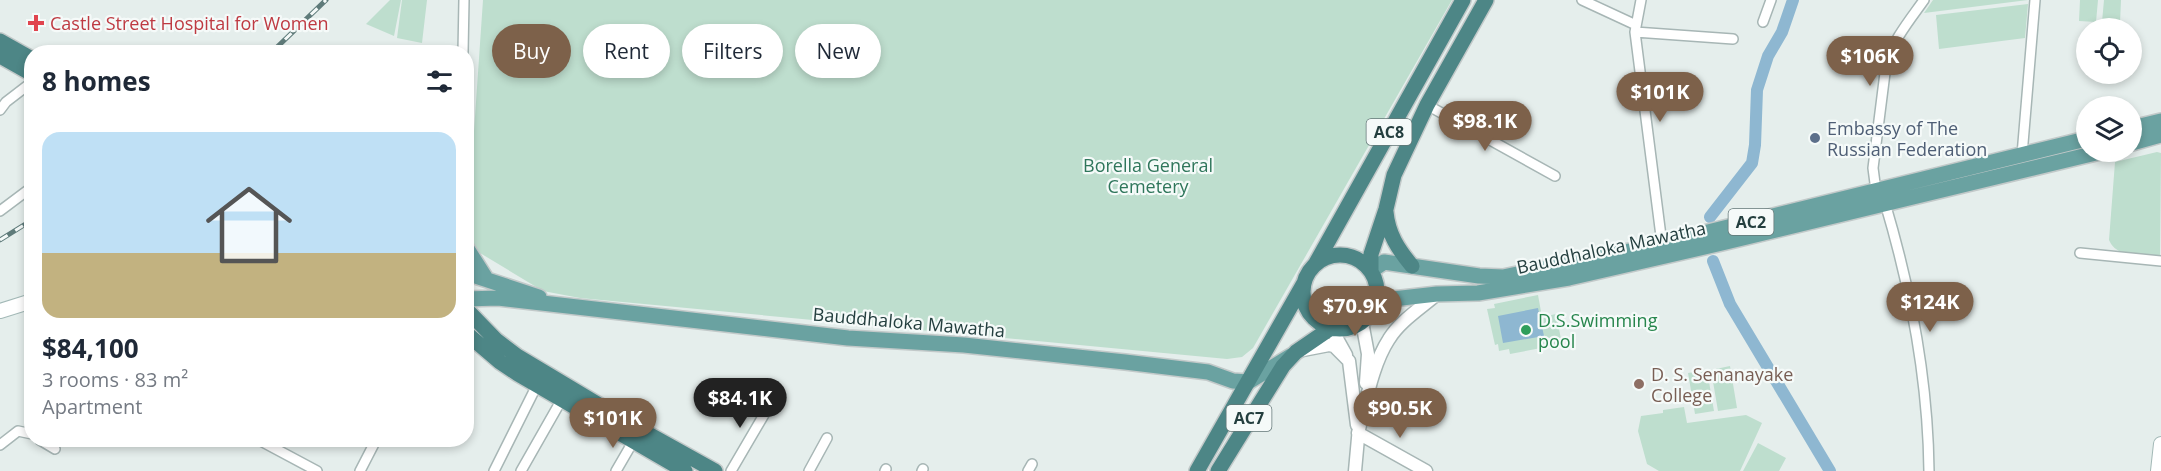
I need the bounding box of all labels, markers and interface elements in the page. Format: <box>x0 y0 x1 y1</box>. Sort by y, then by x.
place label: Castle Street Hospital for Women <box>50 11 329 35</box>
marker: Castle Street Hospital for Women <box>27 14 45 32</box>
map controls <box>2076 18 2142 162</box>
button: locate <box>2076 18 2142 84</box>
chip: Buy <box>492 24 571 78</box>
chip: Rent <box>583 24 670 78</box>
chip: Filters <box>682 24 783 78</box>
chip: New <box>795 24 881 78</box>
pin: $106K <box>1828 36 1912 87</box>
text: $106K <box>1840 42 1900 69</box>
text: 8 homes <box>42 63 151 99</box>
icon: filters <box>423 65 456 98</box>
pin: $101K <box>1618 72 1702 123</box>
text: $101K <box>1630 78 1690 105</box>
button: layers <box>2076 96 2142 162</box>
pin: $98.1K <box>1436 101 1534 152</box>
text: $98.1K <box>1453 107 1517 134</box>
place label: Embassy of The Russian Federation <box>1827 116 1987 161</box>
road number: AC8 <box>1366 119 1412 145</box>
marker: Embassy of The Russian Federation <box>1808 131 1822 145</box>
park label: Borella General Cemetery <box>1083 153 1213 198</box>
icon: home <box>195 171 303 279</box>
road number: AC2 <box>1728 209 1774 235</box>
street label: Bauddhaloka Mawatha <box>1514 215 1708 279</box>
pin: $124K <box>1888 282 1972 333</box>
pin: $70.9K <box>1306 286 1404 337</box>
text: $124K <box>1900 288 1960 315</box>
text: $70.9K <box>1323 292 1387 319</box>
street label: Bauddhaloka Mawatha <box>812 302 1006 342</box>
place label: D.S.Swimming pool <box>1538 308 1658 353</box>
marker: D.S.Swimming pool <box>1519 323 1533 337</box>
text: $84,100 <box>42 330 139 366</box>
place label: D. S. Senanayake College <box>1651 362 1793 407</box>
text: 3 rooms · 83 m² <box>42 366 188 393</box>
marker: D. S. Senanayake College <box>1632 377 1646 391</box>
pin: $84.1K <box>691 378 789 429</box>
text: $84.1K <box>708 384 772 411</box>
pin: $90.5K <box>1351 388 1449 439</box>
text: Apartment <box>42 393 142 420</box>
text: $90.5K <box>1368 394 1432 421</box>
pin: $101K <box>571 398 655 449</box>
text: $101K <box>583 404 643 431</box>
road number: AC7 <box>1226 405 1272 431</box>

